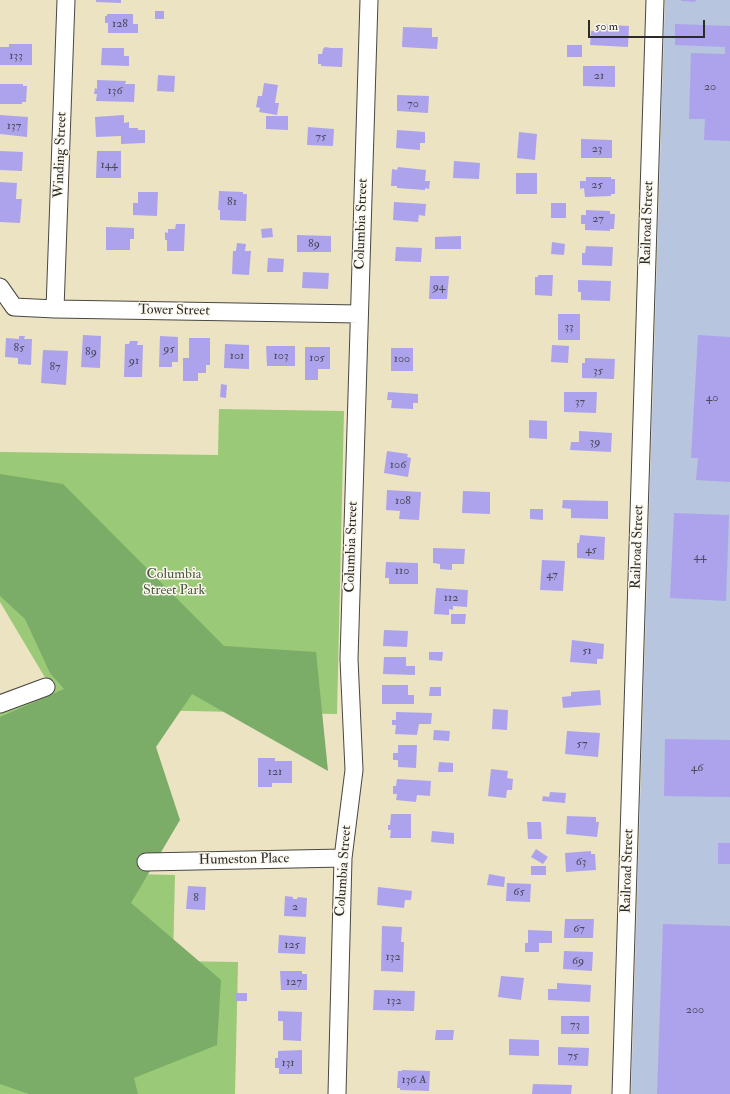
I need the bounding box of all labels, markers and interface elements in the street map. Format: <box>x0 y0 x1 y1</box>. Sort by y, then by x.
scale bar <box>590 12 707 38</box>
house number: 128 <box>112 17 128 31</box>
text: 50 m <box>595 19 618 34</box>
house number: 133 <box>9 49 23 63</box>
house number: 21 <box>594 69 604 83</box>
house number: 20 <box>704 80 716 94</box>
house number: 136 <box>108 84 122 98</box>
house number: 70 <box>407 97 419 111</box>
street label: Winding Street <box>51 111 71 199</box>
house number: 137 <box>7 119 21 133</box>
house number: 75 <box>316 130 326 144</box>
house number: 23 <box>592 142 602 156</box>
house number: 144 <box>100 158 118 172</box>
street label: Columbia Street <box>352 178 372 270</box>
house number: 25 <box>591 178 603 192</box>
street label: Railroad Street <box>638 181 658 265</box>
house number: 81 <box>227 195 237 209</box>
house number: 27 <box>592 212 604 226</box>
house number: 89 <box>308 237 320 251</box>
house number: 94 <box>433 280 445 294</box>
street label: Tower Street <box>138 302 210 320</box>
house number: 33 <box>564 320 574 334</box>
house number: 85 <box>14 341 24 355</box>
house number: 95 <box>163 342 175 356</box>
house number: 89 <box>85 345 97 359</box>
house number: 101 <box>230 349 244 363</box>
house number: 103 <box>274 349 288 363</box>
house number: 105 <box>309 351 325 365</box>
house number: 100 <box>394 352 410 366</box>
house number: 91 <box>129 354 139 368</box>
house number: 87 <box>49 360 61 374</box>
house number: 35 <box>593 364 603 378</box>
house number: 40 <box>706 391 718 405</box>
house number: 37 <box>575 395 585 409</box>
house number: 39 <box>590 435 600 449</box>
house number: 106 <box>390 458 406 472</box>
house number: 108 <box>395 494 411 508</box>
street label: Columbia Street <box>342 501 362 593</box>
street label: Railroad Street <box>628 505 648 589</box>
house number: 45 <box>585 543 597 557</box>
house number: 44 <box>694 550 706 564</box>
house number: 110 <box>395 564 409 578</box>
park label: Columbia Street Park <box>143 567 205 600</box>
house number: 47 <box>546 568 558 582</box>
house number: 112 <box>444 591 458 605</box>
house number: 51 <box>582 644 592 658</box>
house number: 57 <box>577 737 587 751</box>
house number: 46 <box>691 761 703 775</box>
house number: 121 <box>268 765 282 779</box>
street label: Columbia Street <box>332 825 356 917</box>
street label: Railroad Street <box>618 829 638 913</box>
street label: Humeston Place <box>199 851 289 869</box>
house number: 63 <box>576 855 586 869</box>
house number: 65 <box>513 885 525 899</box>
house number: 8 <box>193 891 199 905</box>
house number: 2 <box>292 900 298 914</box>
house number: 67 <box>573 922 585 936</box>
house number: 125 <box>284 938 300 952</box>
house number: 132 <box>386 950 400 964</box>
house number: 69 <box>572 954 584 968</box>
house number: 127 <box>286 975 302 989</box>
house number: 132 <box>387 994 401 1008</box>
house number: 200 <box>686 1003 704 1017</box>
house number: 73 <box>570 1018 580 1032</box>
house number: 75 <box>568 1049 578 1063</box>
house number: 131 <box>281 1056 295 1070</box>
house number: 136 A <box>401 1073 427 1087</box>

